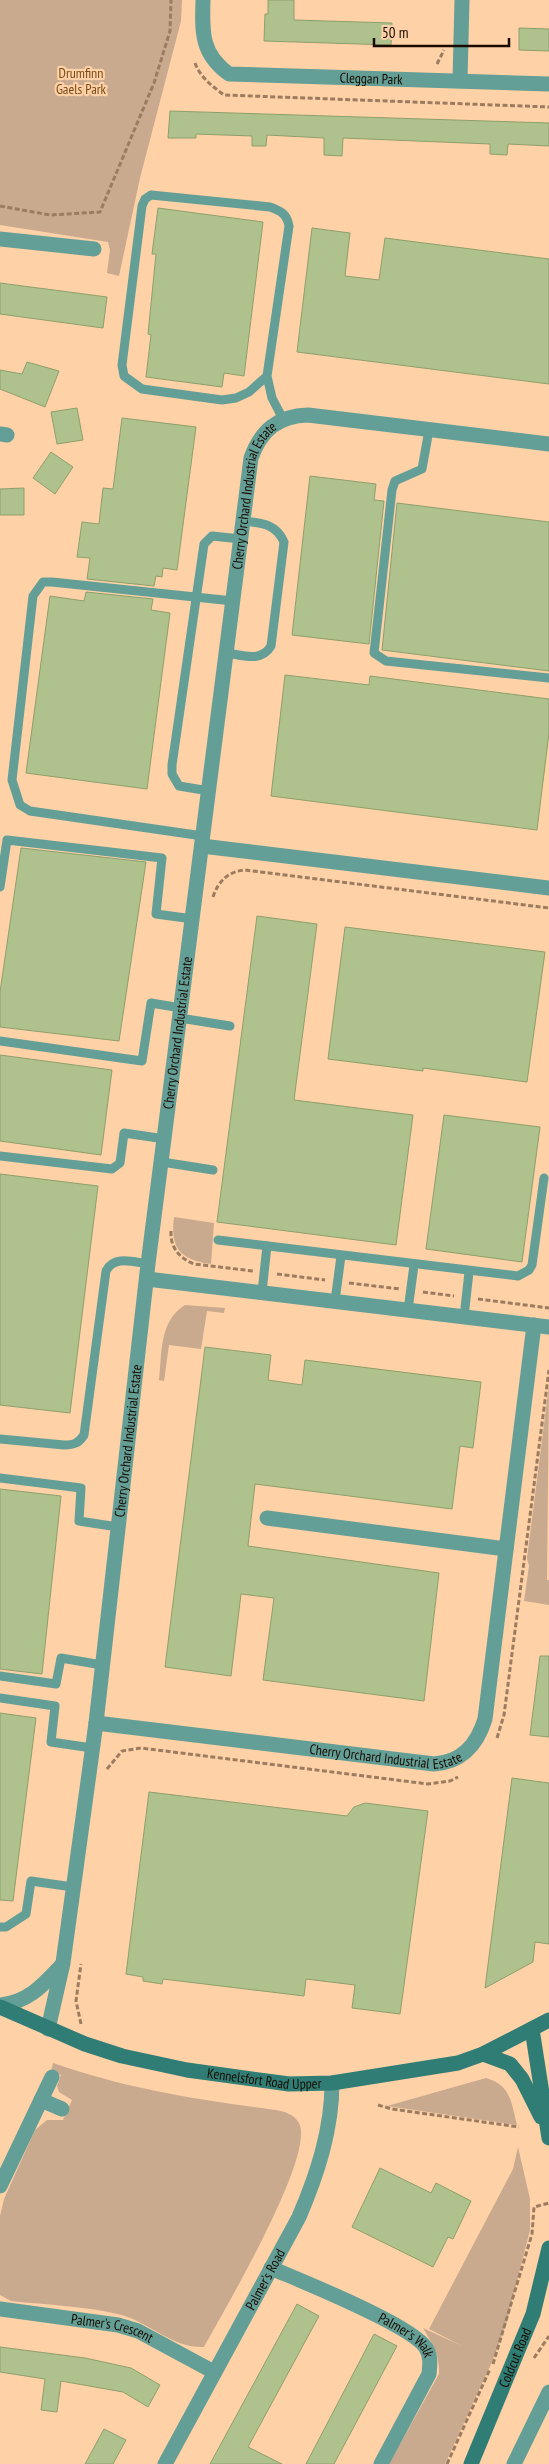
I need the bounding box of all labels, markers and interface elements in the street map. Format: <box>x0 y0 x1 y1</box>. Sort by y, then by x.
scale bar <box>374 15 509 47</box>
text: 50 m <box>382 23 408 42</box>
park label: Drumfinn Gaels Park <box>56 64 107 98</box>
street label: Cleggan Park <box>339 68 403 88</box>
street label: Cherry Orchard Industrial Estate <box>228 417 280 571</box>
street label: Cherry Orchard Industrial Estate <box>159 955 196 1110</box>
street label: Cherry Orchard Industrial Estate <box>110 1363 146 1518</box>
street label: Cherry Orchard Industrial Estate <box>308 1740 466 1773</box>
street label: Kennelsfort Road Upper <box>206 2064 322 2093</box>
street label: Palmer's Road <box>241 2246 289 2313</box>
street label: Palmer's Walk <box>376 2308 438 2360</box>
street label: Palmer's Crescent <box>70 2310 157 2347</box>
street label: Coldcut Road <box>495 2325 535 2390</box>

